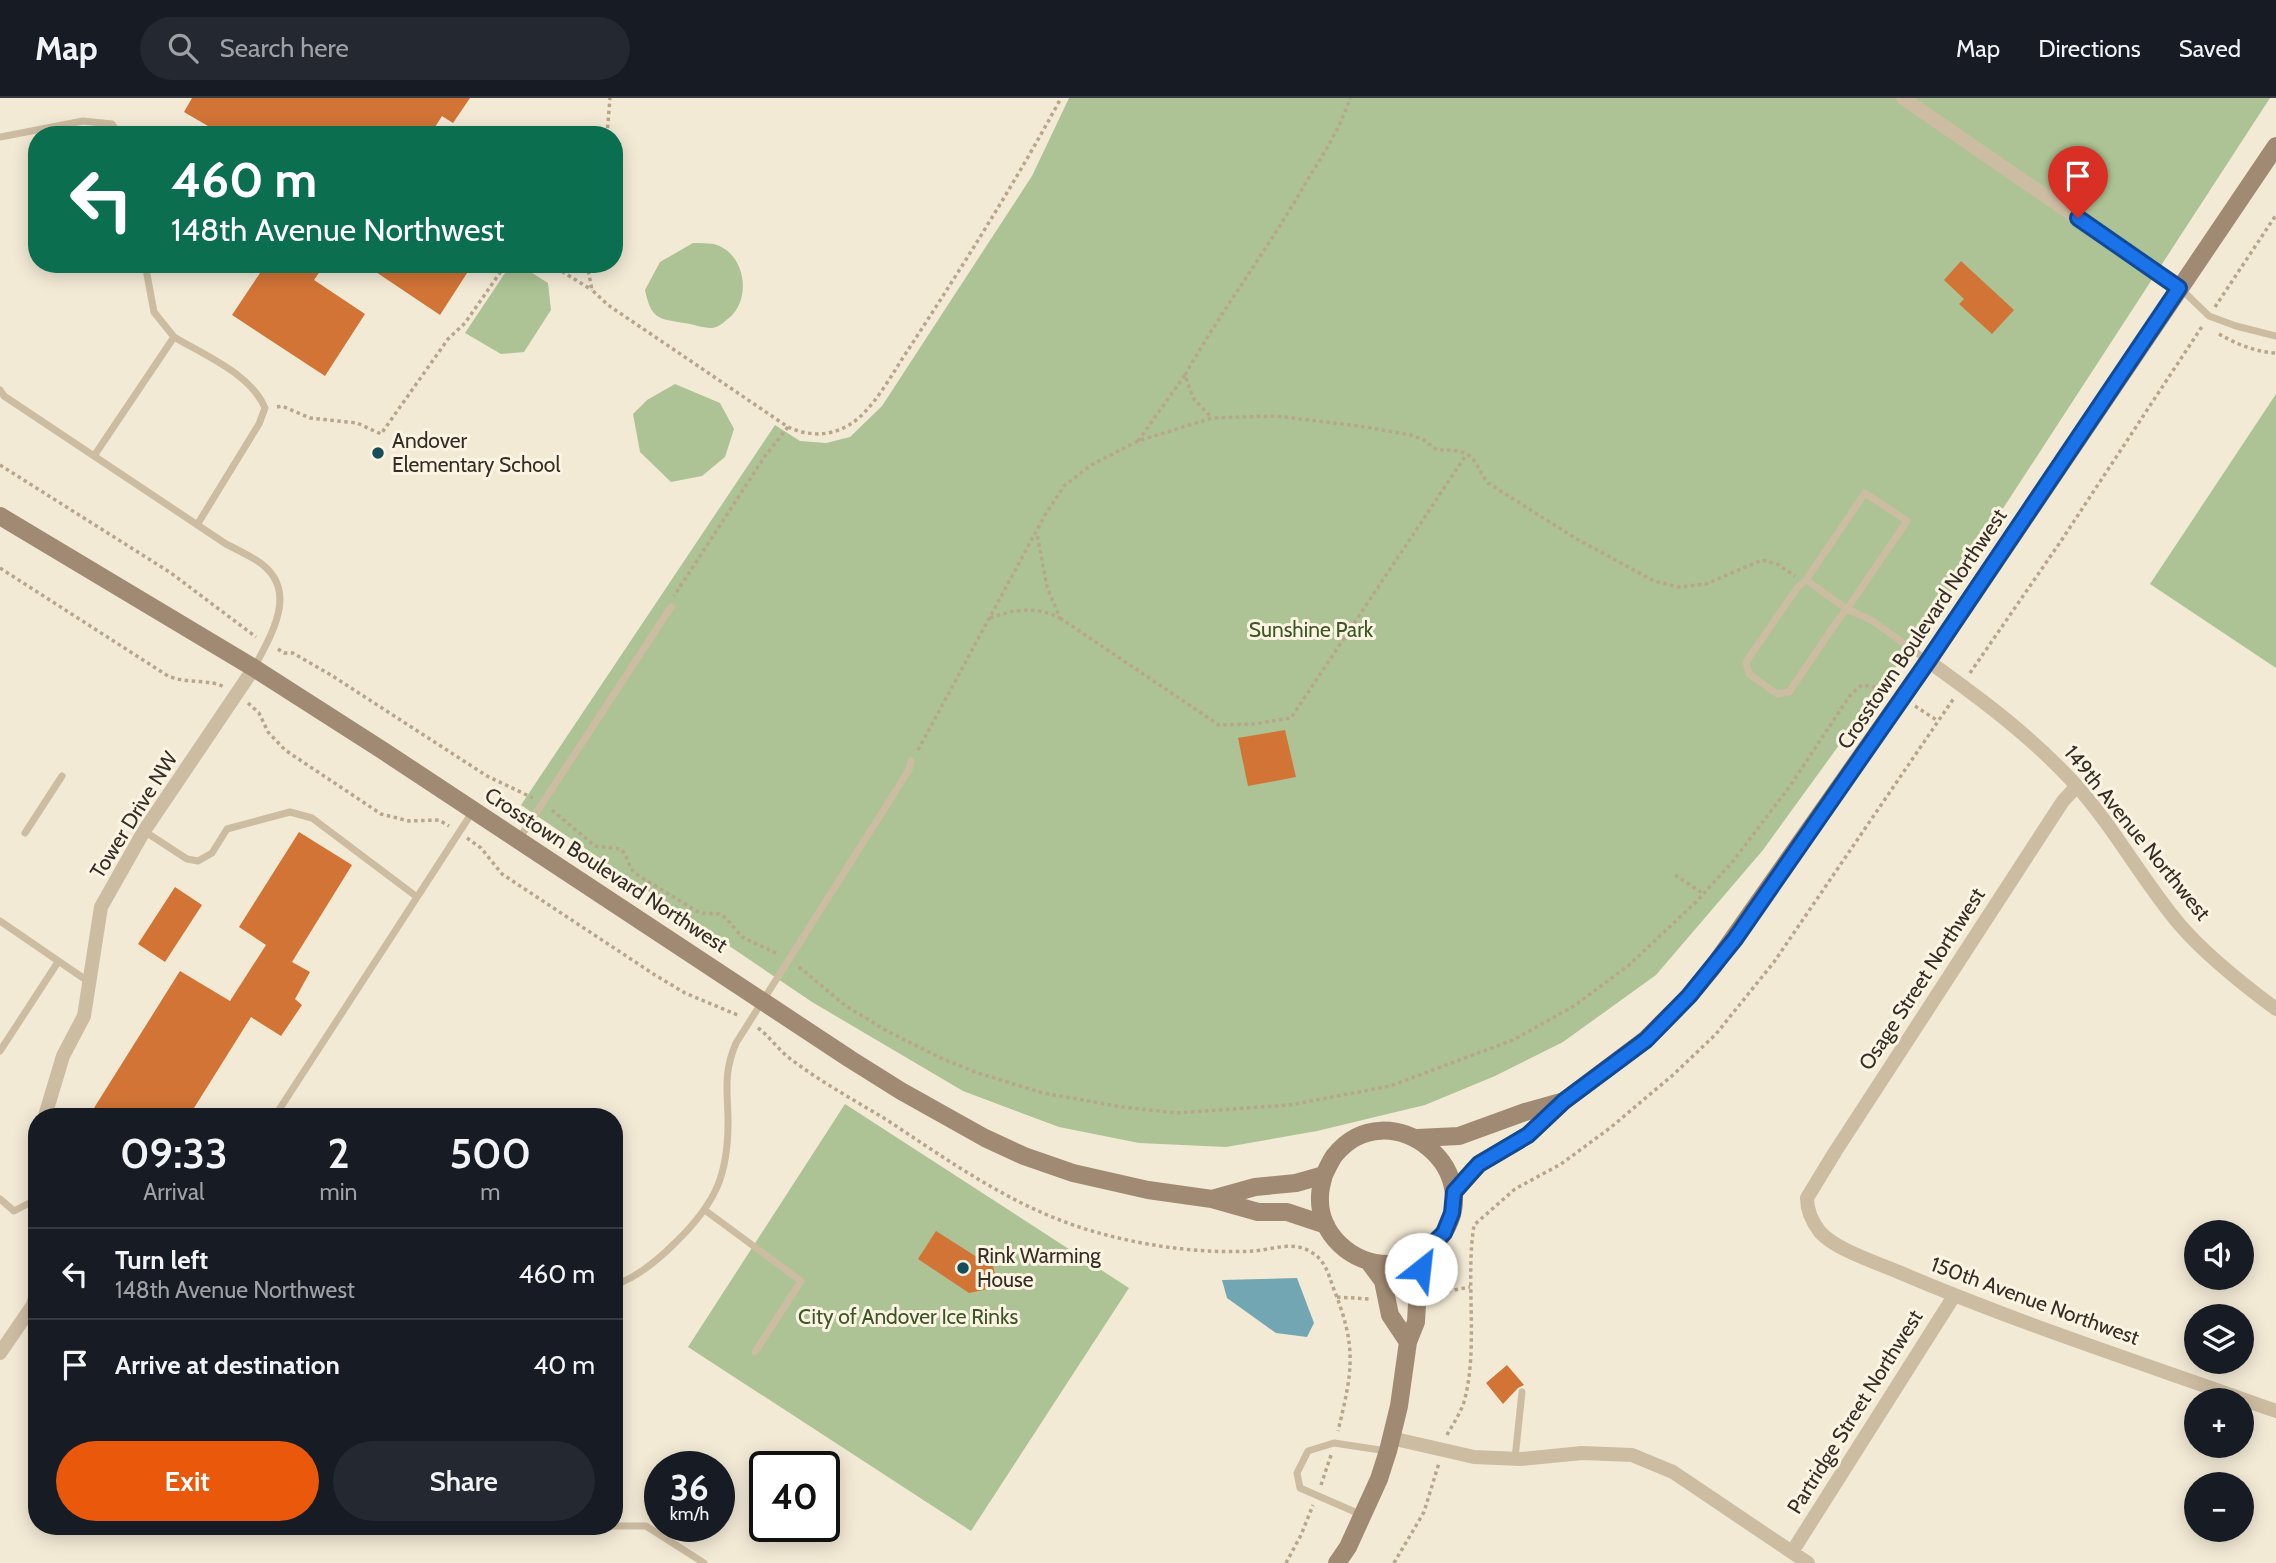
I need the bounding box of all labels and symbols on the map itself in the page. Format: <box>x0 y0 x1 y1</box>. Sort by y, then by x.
pin <box>2048 146 2108 218</box>
place label: Andover Elementary School <box>392 428 560 477</box>
marker: Andover Elementary School <box>370 445 386 461</box>
street label: Crosstown Boulevard Northwest <box>1832 504 2011 754</box>
park label: Sunshine Park <box>1249 617 1374 642</box>
street label: 149th Avenue Northwest <box>2059 740 2216 925</box>
street label: Tower Drive NW <box>85 747 183 883</box>
street label: Crosstown Boulevard Northwest <box>480 782 732 958</box>
street label: Osage Street Northwest <box>1853 883 1990 1074</box>
position arrow <box>1384 1232 1458 1306</box>
place label: Rink Warming House <box>977 1243 1101 1292</box>
street label: 150th Avenue Northwest <box>1928 1251 2143 1350</box>
marker: Rink Warming House <box>955 1260 971 1276</box>
park label: City of Andover Ice Rinks <box>798 1304 1018 1329</box>
street label: Partridge Street Northwest <box>1782 1305 1928 1518</box>
speed limit sign: 40 <box>749 1451 840 1542</box>

